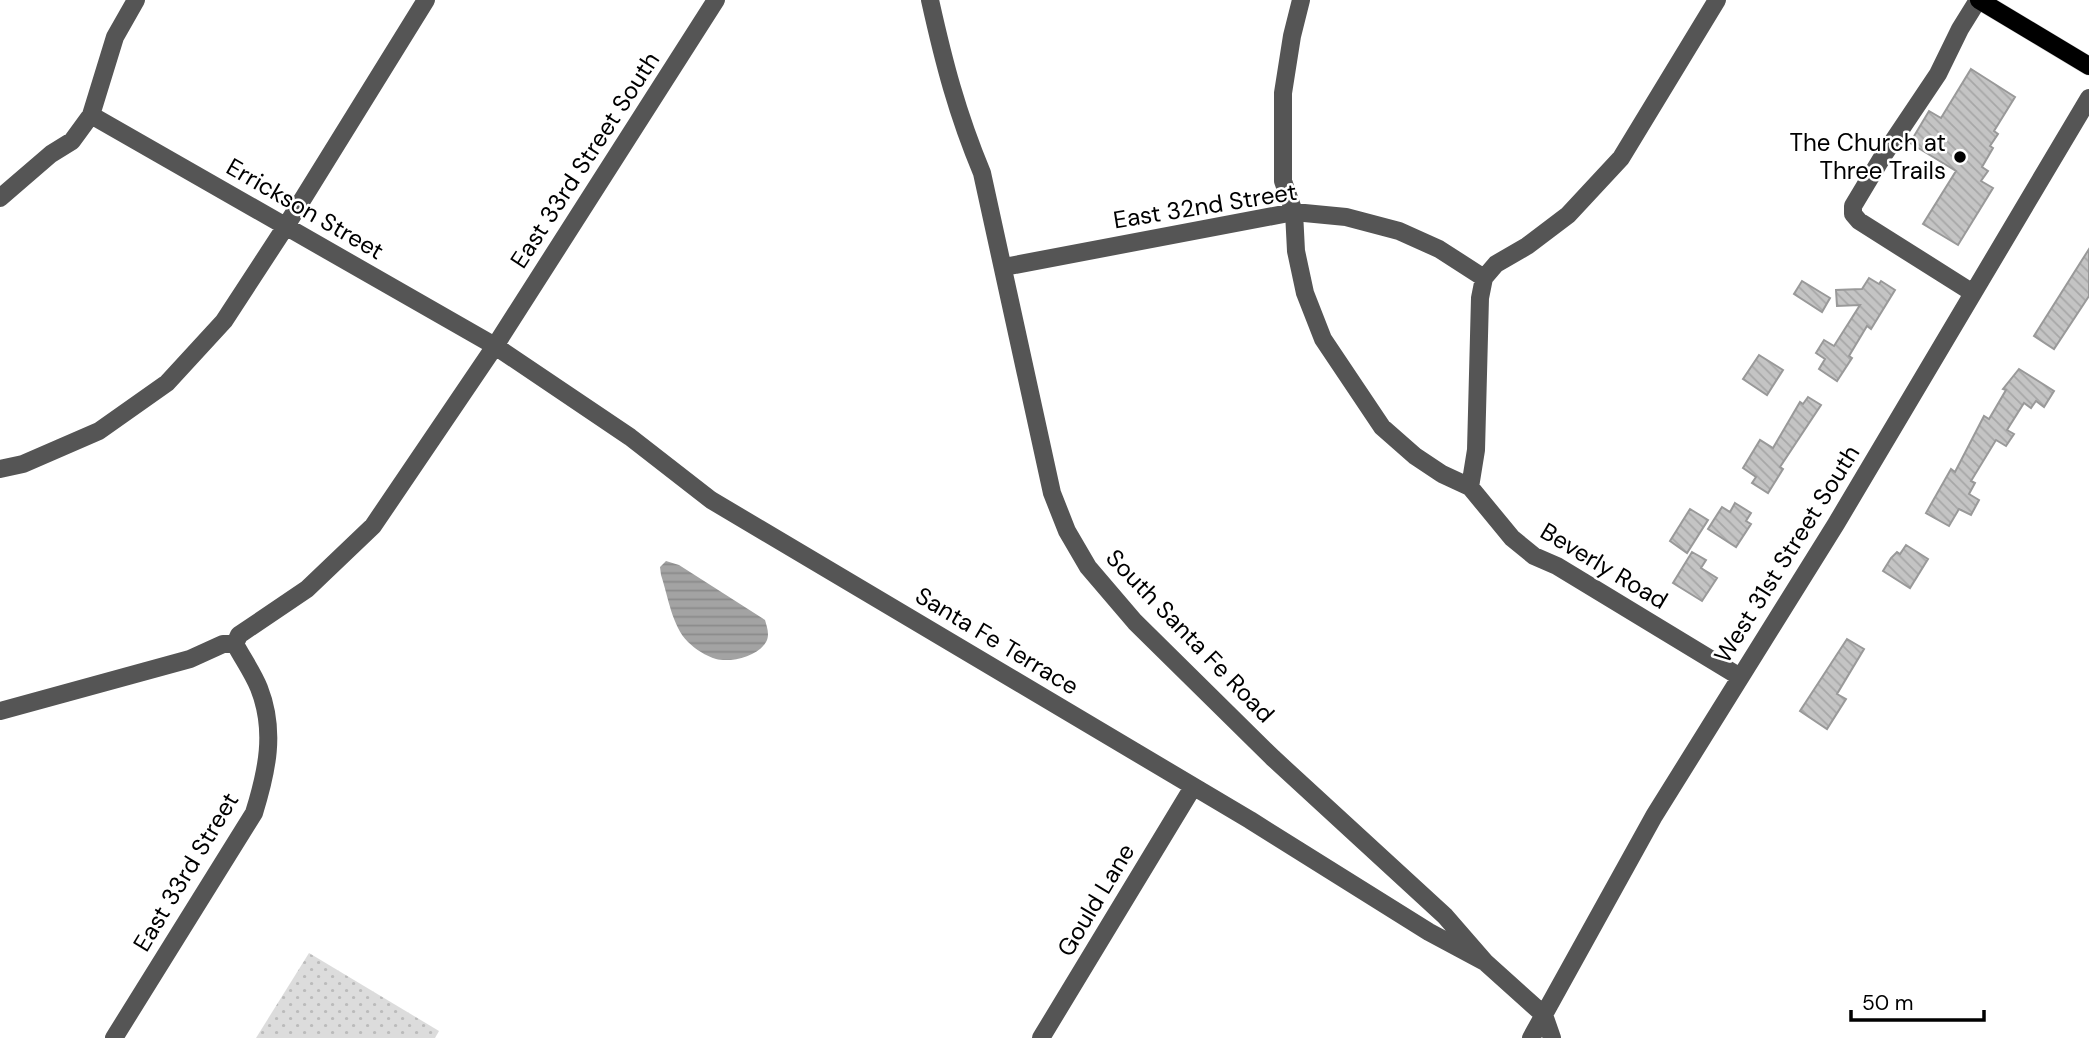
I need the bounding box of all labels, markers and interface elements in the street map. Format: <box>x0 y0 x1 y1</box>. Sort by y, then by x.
street label: East 33rd Street South <box>503 46 666 274</box>
place label: The Church at Three Trails <box>1789 127 1946 186</box>
marker: The Church at Three Trails <box>1952 149 1968 165</box>
street label: Errickson Street <box>221 151 390 266</box>
street label: East 32nd Street <box>1111 176 1299 235</box>
street label: West 31st Street South <box>1707 439 1866 668</box>
street label: Beverly Road <box>1535 515 1674 616</box>
street label: South Santa Fe Road <box>1100 542 1281 729</box>
street label: Santa Fe Terrace <box>910 580 1085 702</box>
street label: East 33rd Street <box>126 787 245 957</box>
street label: Gould Lane <box>1050 838 1141 962</box>
scale bar <box>1851 978 1984 1022</box>
text: 50 m <box>1862 989 1913 1017</box>

